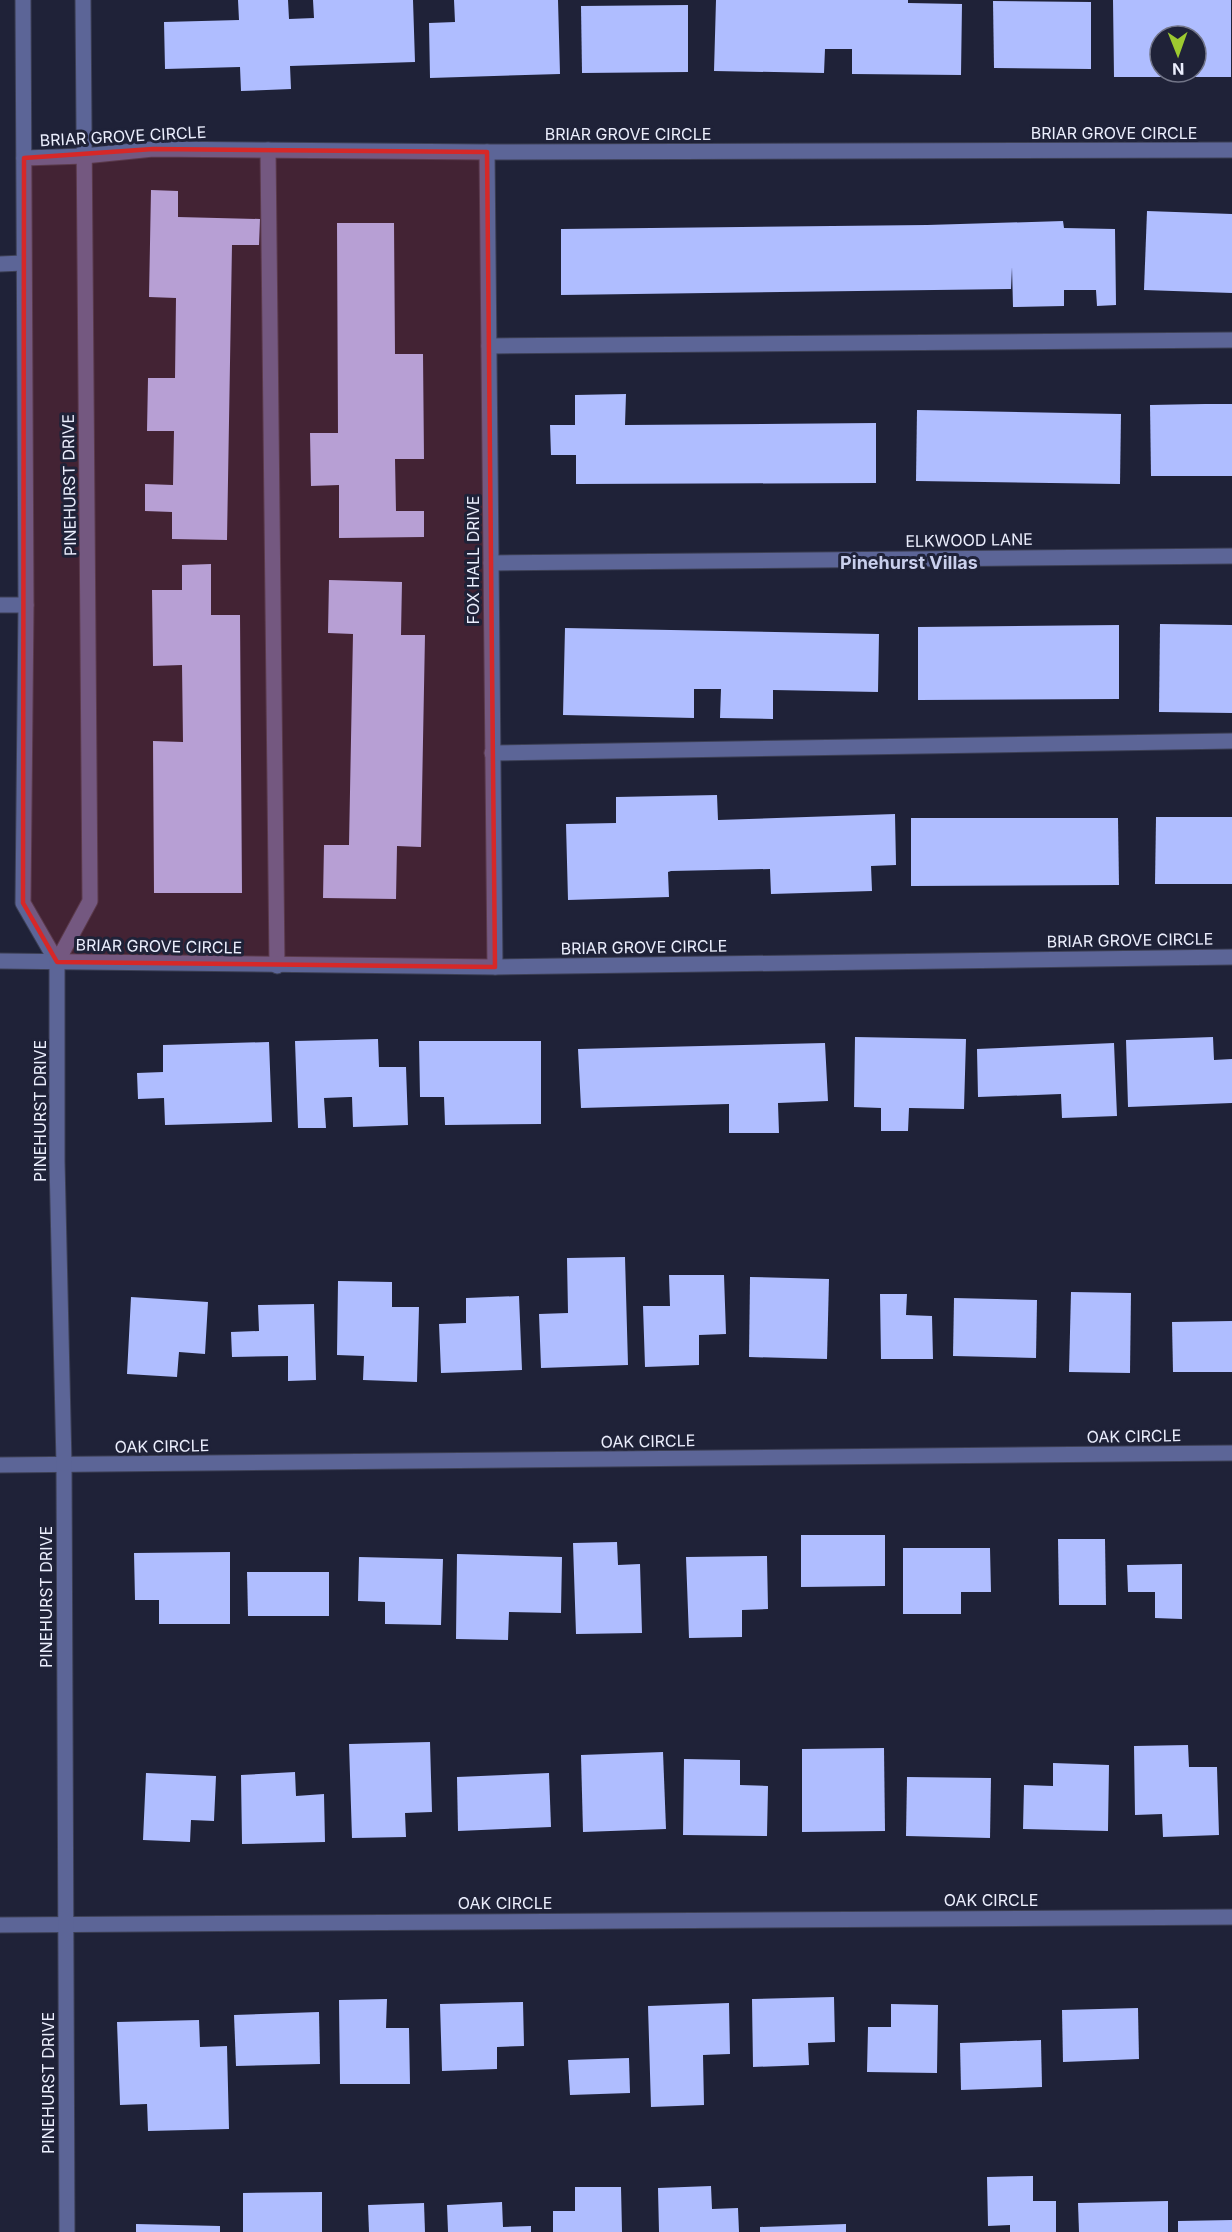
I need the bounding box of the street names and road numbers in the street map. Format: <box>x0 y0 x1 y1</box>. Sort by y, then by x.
street label: BRIAR GROVE CIRCLE <box>39 122 207 150</box>
street label: BRIAR GROVE CIRCLE <box>1031 123 1197 143</box>
street label: BRIAR GROVE CIRCLE <box>545 124 711 144</box>
street label: PINEHURST DRIVE <box>58 414 80 556</box>
street label: FOX HALL DRIVE <box>463 496 483 624</box>
street label: ELKWOOD LANE <box>905 529 1033 551</box>
street label: BRIAR GROVE CIRCLE <box>1047 929 1213 951</box>
street label: BRIAR GROVE CIRCLE <box>76 935 242 957</box>
street label: BRIAR GROVE CIRCLE <box>561 936 727 958</box>
street label: PINEHURST DRIVE <box>30 1040 50 1182</box>
street label: OAK CIRCLE <box>1087 1425 1181 1447</box>
street label: OAK CIRCLE <box>601 1430 695 1452</box>
street label: OAK CIRCLE <box>115 1435 209 1457</box>
street label: PINEHURST DRIVE <box>36 1526 56 1668</box>
street label: OAK CIRCLE <box>944 1890 1038 1910</box>
street label: OAK CIRCLE <box>458 1893 552 1913</box>
street label: PINEHURST DRIVE <box>38 2012 58 2154</box>

